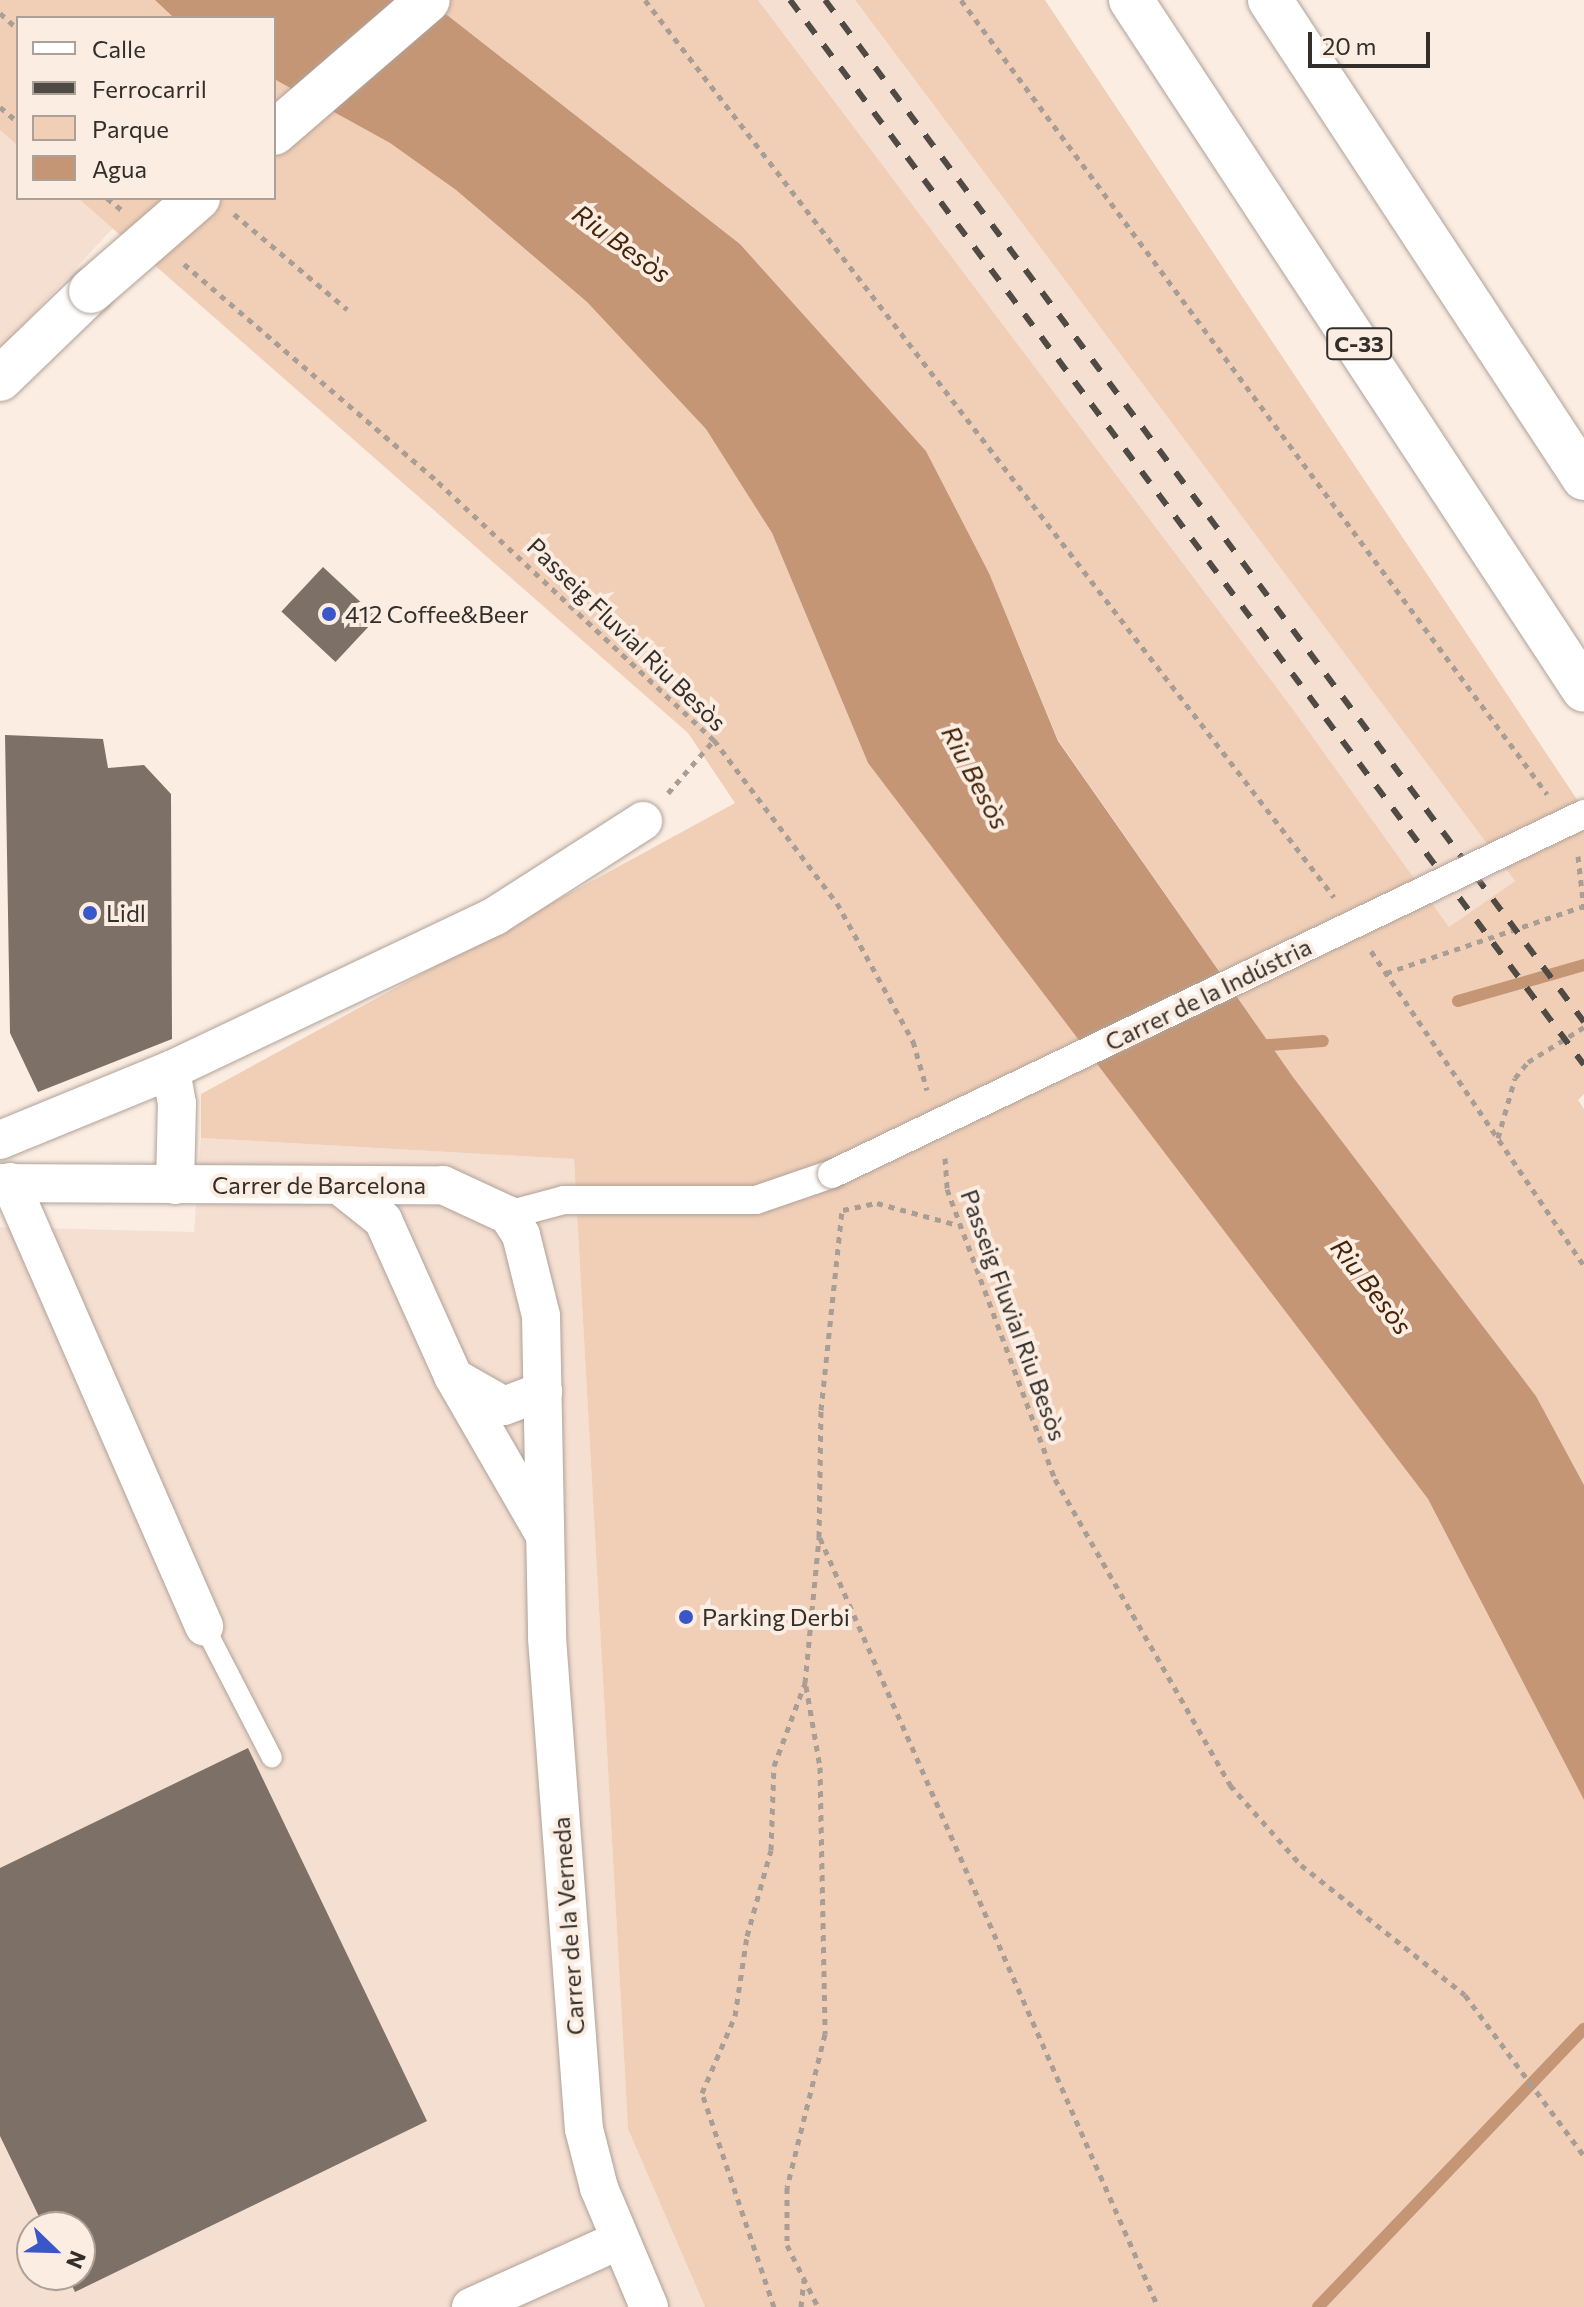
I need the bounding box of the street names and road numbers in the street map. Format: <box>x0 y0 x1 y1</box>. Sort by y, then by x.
road number: C-33 <box>1325 326 1393 362</box>
street label: Passeig Fluvial Riu Besòs <box>522 532 732 736</box>
street label: Carrer de la Indústria <box>1100 932 1316 1056</box>
street label: Carrer de Barcelona <box>212 1171 426 1199</box>
street label: Passeig Fluvial Riu Besòs <box>955 1185 1073 1445</box>
street label: Carrer de la Verneda <box>546 1816 590 2036</box>

